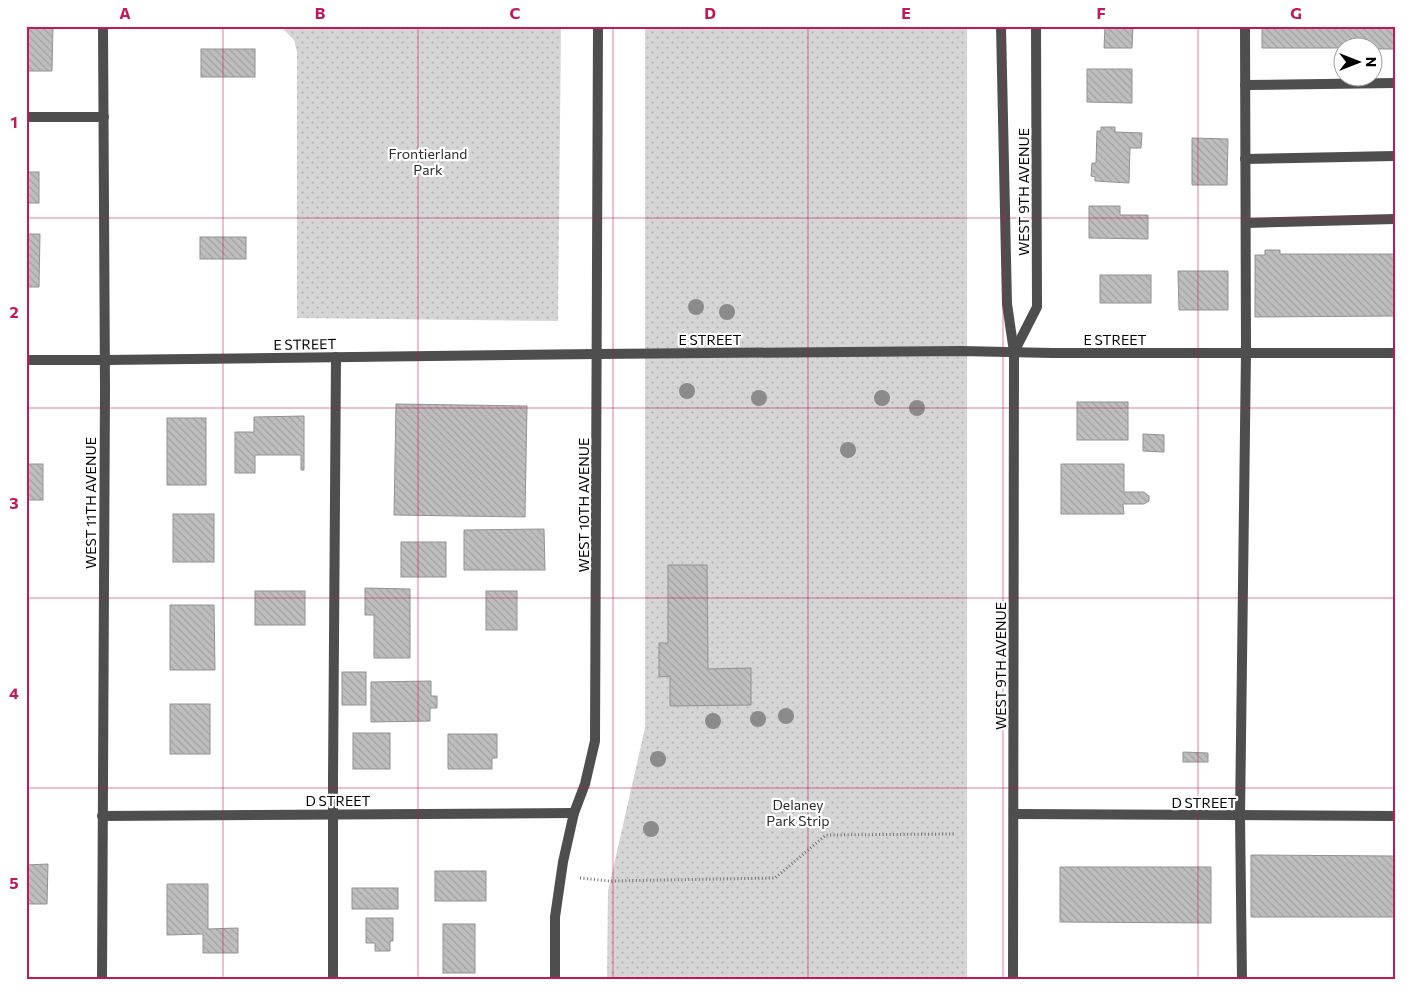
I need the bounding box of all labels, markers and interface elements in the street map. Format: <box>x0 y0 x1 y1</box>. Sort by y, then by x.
text: A <box>119 3 131 22</box>
text: B <box>315 3 326 22</box>
text: C <box>510 3 521 22</box>
text: D <box>704 3 716 22</box>
text: E <box>901 3 911 22</box>
text: F <box>1096 3 1106 22</box>
text: G <box>1290 3 1302 22</box>
north arrow <box>1334 38 1384 88</box>
text: N <box>1363 57 1380 67</box>
text: 1 <box>10 112 18 131</box>
street label: WEST 9TH AVENUE <box>1015 128 1032 256</box>
park label: Frontierland Park <box>389 145 467 178</box>
text: 2 <box>9 302 19 321</box>
street label: E STREET <box>679 331 742 348</box>
street label: E STREET <box>1084 331 1147 348</box>
street label: E STREET <box>273 335 337 353</box>
street label: WEST 11TH AVENUE <box>82 437 99 569</box>
street label: WEST 10TH AVENUE <box>575 438 592 572</box>
text: 3 <box>9 493 19 512</box>
street label: WEST 9TH AVENUE <box>992 602 1009 730</box>
text: 4 <box>9 683 19 702</box>
street label: D STREET <box>306 792 371 809</box>
street label: D STREET <box>1172 794 1237 811</box>
park label: Delaney Park Strip <box>766 796 830 829</box>
text: 5 <box>9 873 19 892</box>

